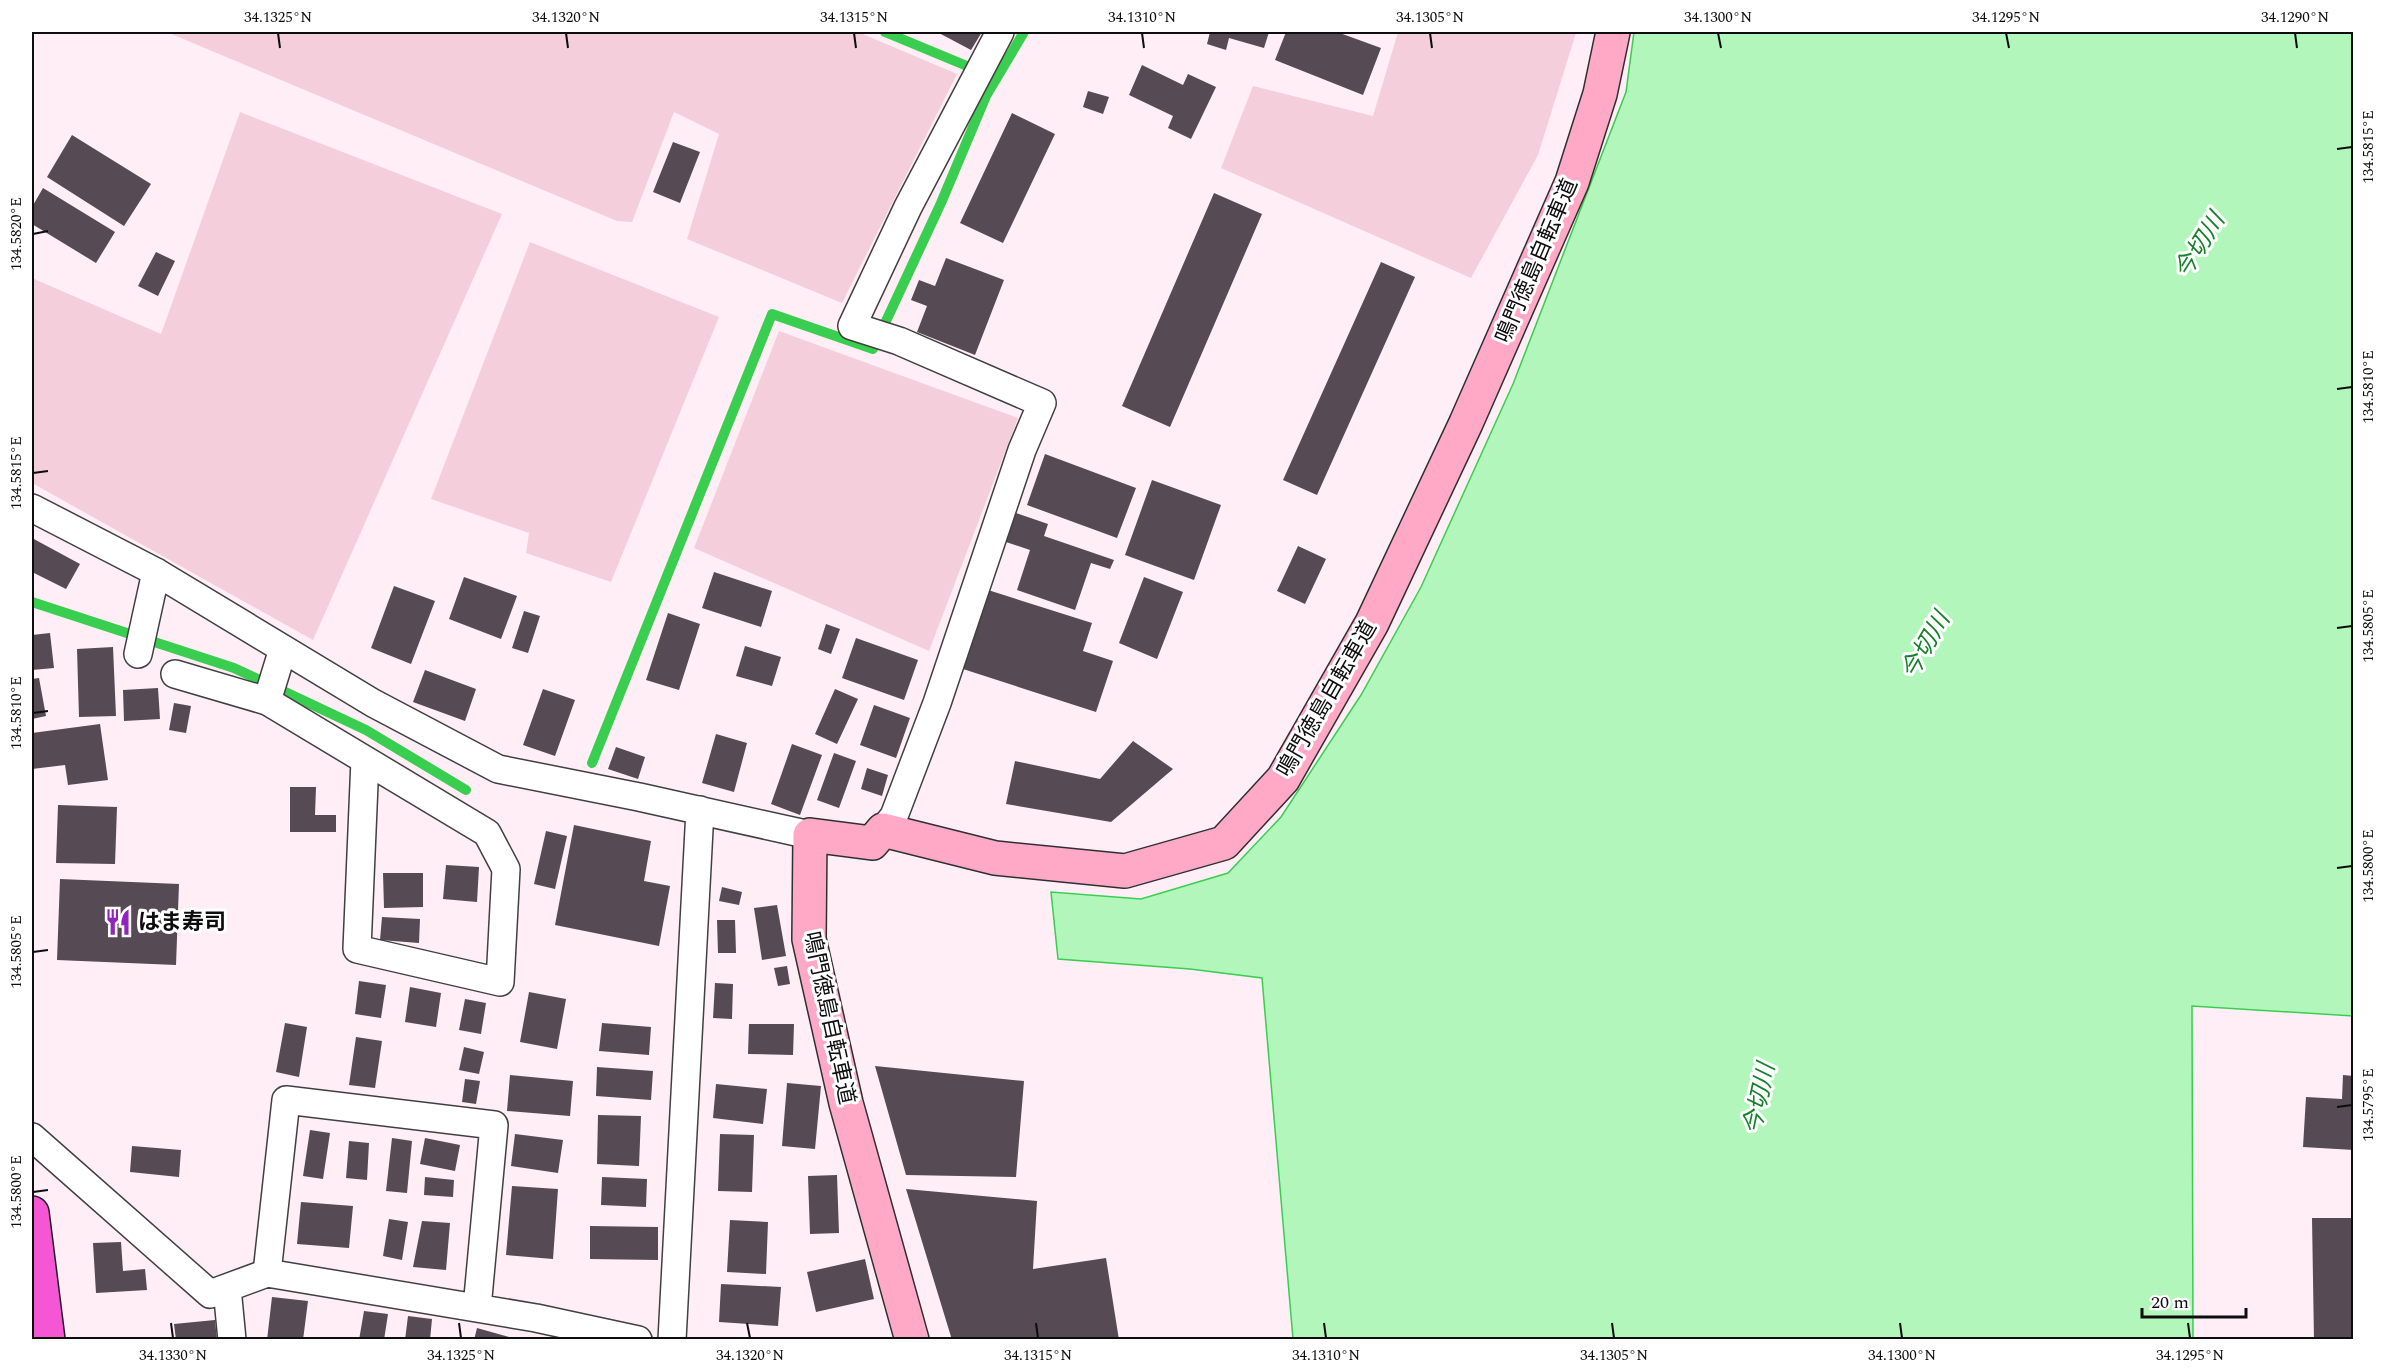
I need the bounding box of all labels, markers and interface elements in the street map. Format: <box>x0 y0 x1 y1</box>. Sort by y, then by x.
text: 34.1325°N <box>244 6 312 29</box>
text: 34.1320°N <box>532 6 600 29</box>
text: 34.1315°N <box>820 6 888 29</box>
text: 34.1310°N <box>1108 6 1176 29</box>
text: 34.1305°N <box>1396 6 1464 29</box>
text: 34.1300°N <box>1684 6 1752 29</box>
text: 34.1295°N <box>1972 6 2040 29</box>
text: 34.1290°N <box>2261 6 2329 29</box>
text: 134.5815°E <box>2357 110 2380 184</box>
street label: 鳴門徳島自転車道 <box>1487 174 1587 348</box>
text: 134.5820°E <box>5 197 28 271</box>
water label: 今切川 <box>2166 203 2236 286</box>
text: 134.5810°E <box>2357 350 2380 424</box>
text: 134.5815°E <box>5 436 28 510</box>
text: 134.5805°E <box>2357 589 2380 663</box>
water label: 今切川 <box>1892 603 1961 686</box>
street label: 鳴門徳島自転車道 <box>1269 615 1385 783</box>
text: 134.5810°E <box>5 676 28 750</box>
text: 134.5800°E <box>2357 829 2380 903</box>
place label: はま寿司 <box>138 906 226 939</box>
restaurant icon: はま寿司 <box>103 907 133 937</box>
text: 134.5805°E <box>5 915 28 989</box>
street label: 鳴門徳島自転車道 <box>795 928 863 1108</box>
water label: 今切川 <box>1735 1057 1786 1138</box>
text: 134.5795°E <box>2357 1068 2380 1142</box>
text: 134.5800°E <box>5 1155 28 1229</box>
scale bar <box>2142 1281 2246 1319</box>
text: 20 m <box>2151 1289 2189 1316</box>
text: 34.1330°N <box>139 1344 207 1367</box>
text: 34.1325°N <box>427 1344 495 1367</box>
text: 34.1320°N <box>716 1344 784 1367</box>
text: 34.1315°N <box>1004 1344 1072 1367</box>
text: 34.1310°N <box>1292 1344 1360 1367</box>
text: 34.1305°N <box>1580 1344 1648 1367</box>
text: 34.1300°N <box>1868 1344 1936 1367</box>
text: 34.1295°N <box>2156 1344 2224 1367</box>

